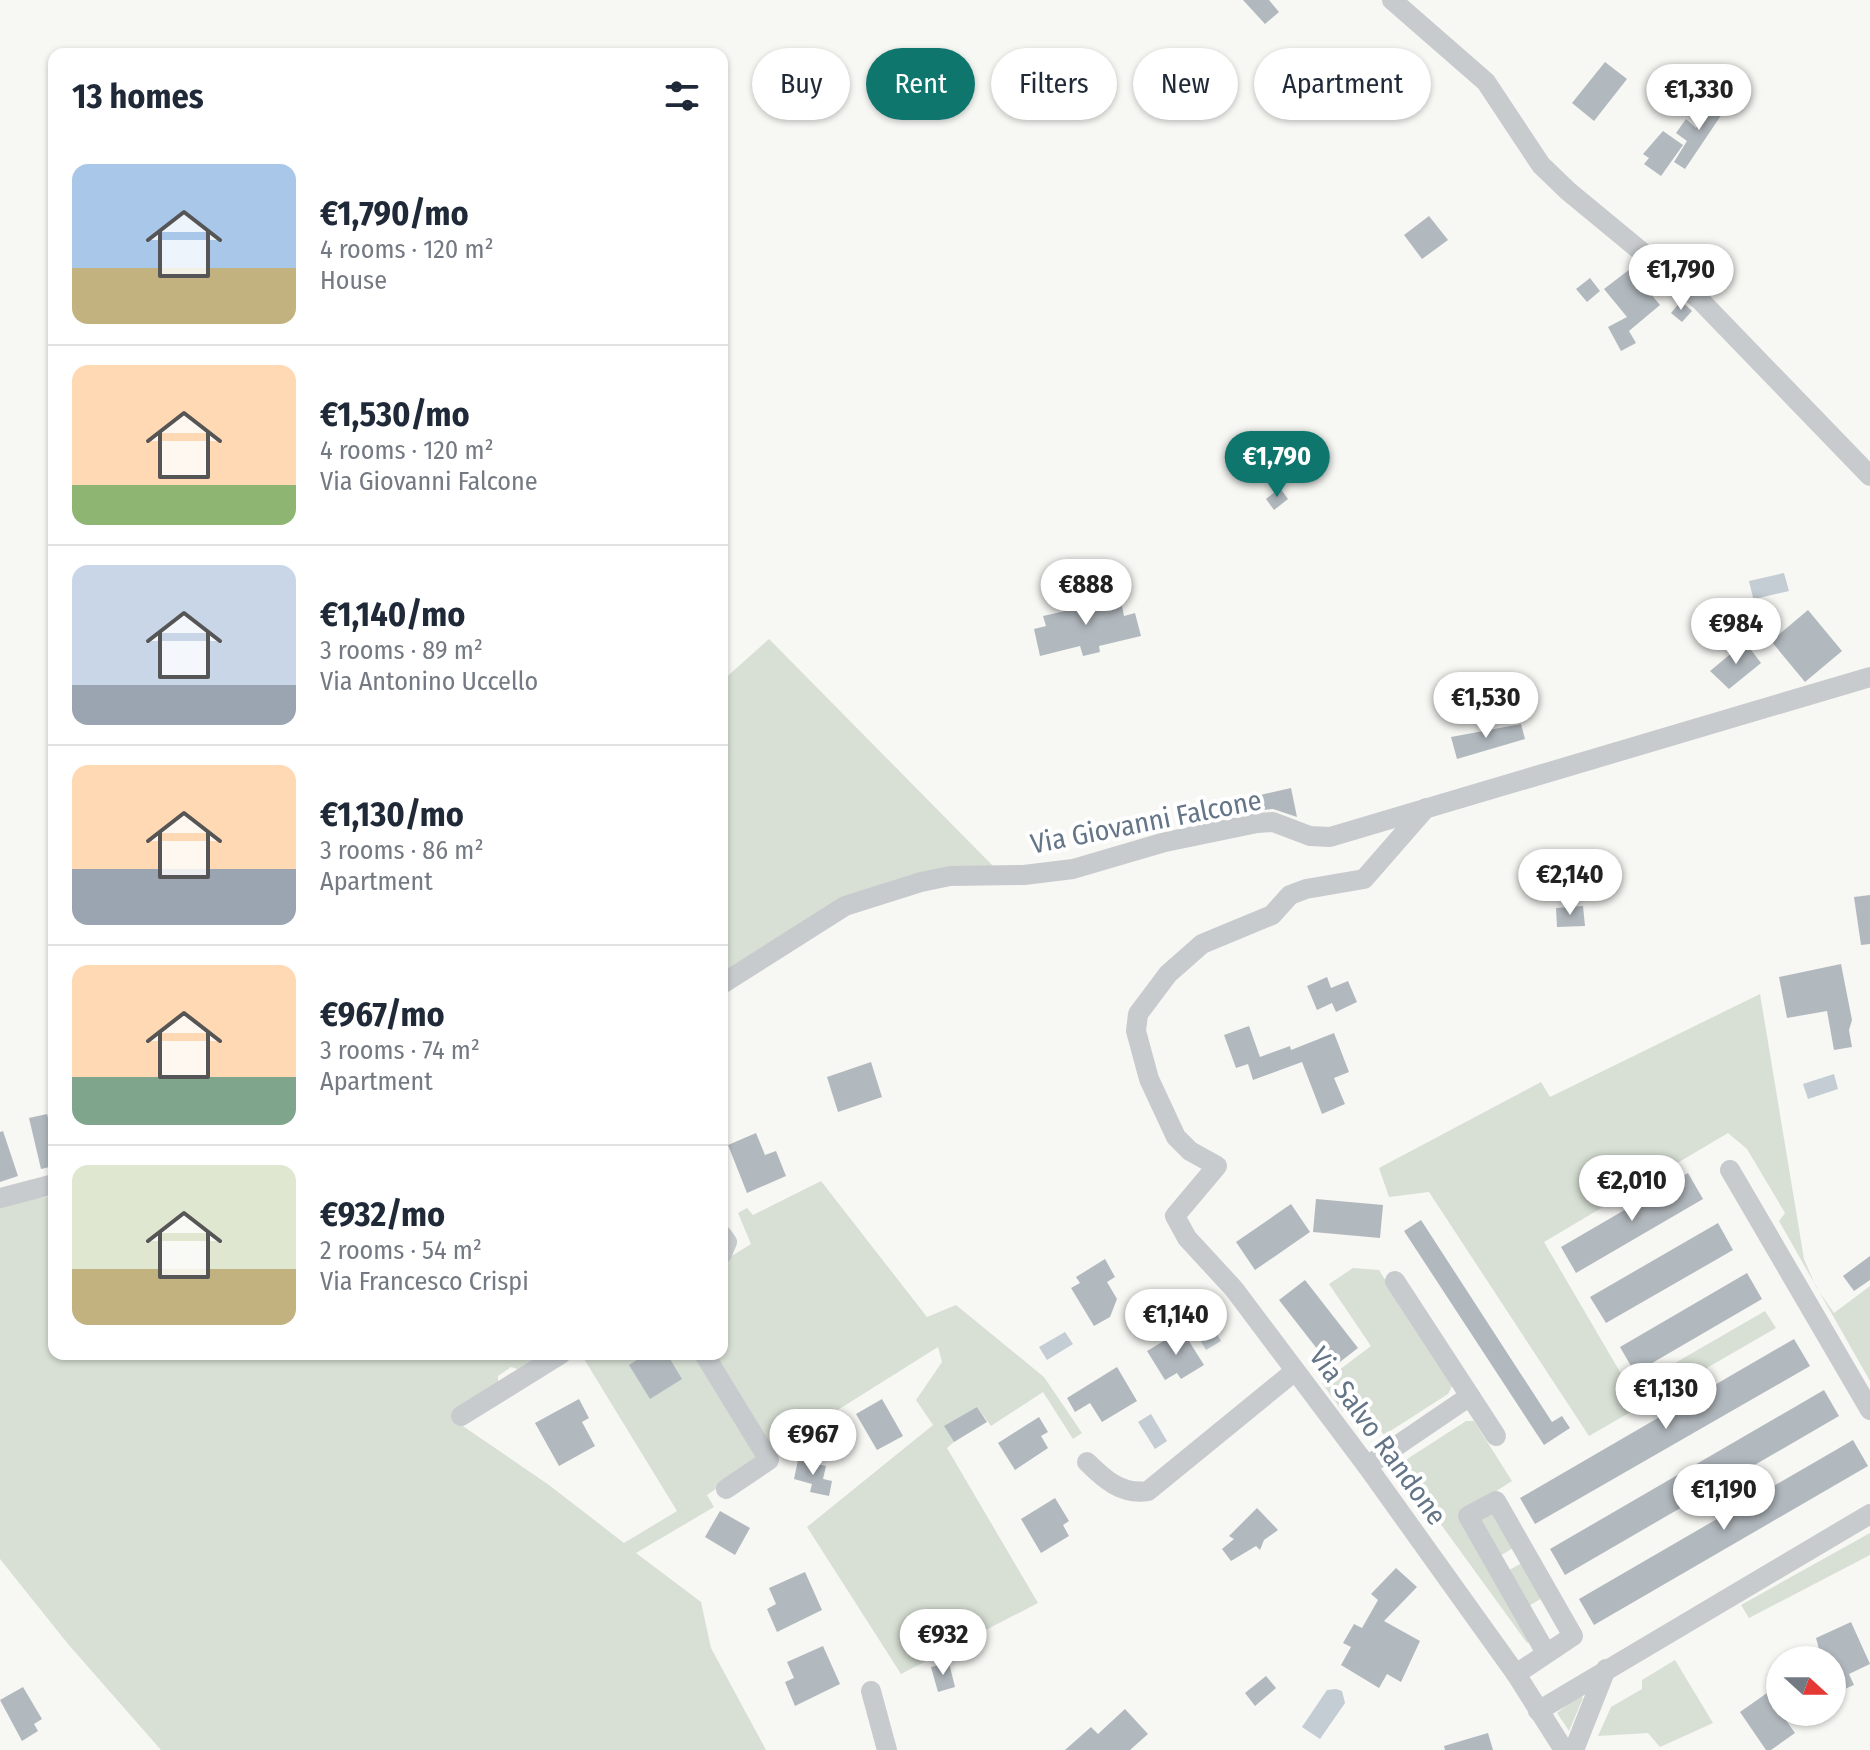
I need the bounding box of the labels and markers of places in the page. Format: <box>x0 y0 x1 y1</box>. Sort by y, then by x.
pin: €1,330 <box>1634 64 1764 132</box>
pin: €1,790 <box>1616 244 1746 312</box>
pin: €1,790 <box>1212 431 1342 499</box>
pin: €888 <box>1039 559 1133 627</box>
pin: €984 <box>1689 598 1783 666</box>
pin: €1,530 <box>1421 672 1551 740</box>
pin: €2,140 <box>1505 849 1635 917</box>
pin: €2,010 <box>1567 1155 1697 1223</box>
pin: €1,140 <box>1111 1289 1241 1357</box>
pin: €1,130 <box>1601 1363 1731 1431</box>
pin: €967 <box>766 1409 860 1477</box>
pin: €1,190 <box>1659 1464 1789 1532</box>
pin: €932 <box>896 1609 990 1677</box>

